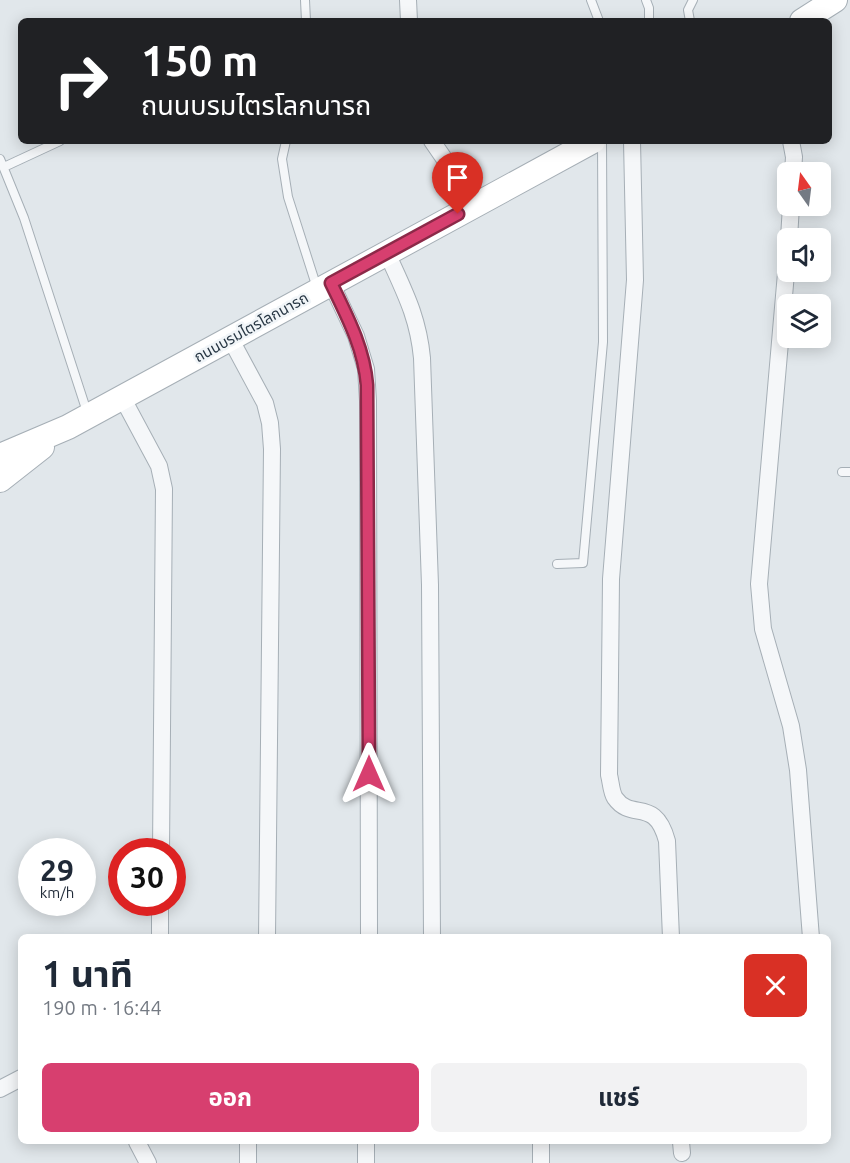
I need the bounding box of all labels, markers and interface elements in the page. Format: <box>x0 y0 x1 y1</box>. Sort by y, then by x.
text: 150 m <box>141 37 258 84</box>
icon: right <box>42 42 120 120</box>
text: ถนนบรมไตรโลกนารถ <box>141 90 371 120</box>
pin <box>432 152 483 214</box>
icon: arrive <box>441 161 474 194</box>
north arrow <box>777 162 831 216</box>
map controls <box>777 162 831 348</box>
button: sound <box>777 228 831 282</box>
street label: ถนนบรมไตรโลกนารถ <box>191 289 311 365</box>
button: layers <box>777 294 831 348</box>
position arrow <box>337 742 401 806</box>
speed limit sign: 30 <box>108 838 186 916</box>
text: 29 <box>40 853 74 887</box>
text: km/h <box>40 884 74 901</box>
text: 1 นาที <box>42 953 133 994</box>
button: close <box>744 954 807 1017</box>
text: 190 m · 16:44 <box>42 996 162 1019</box>
button: ออก <box>42 1063 419 1132</box>
button: แชร์ <box>431 1063 807 1132</box>

